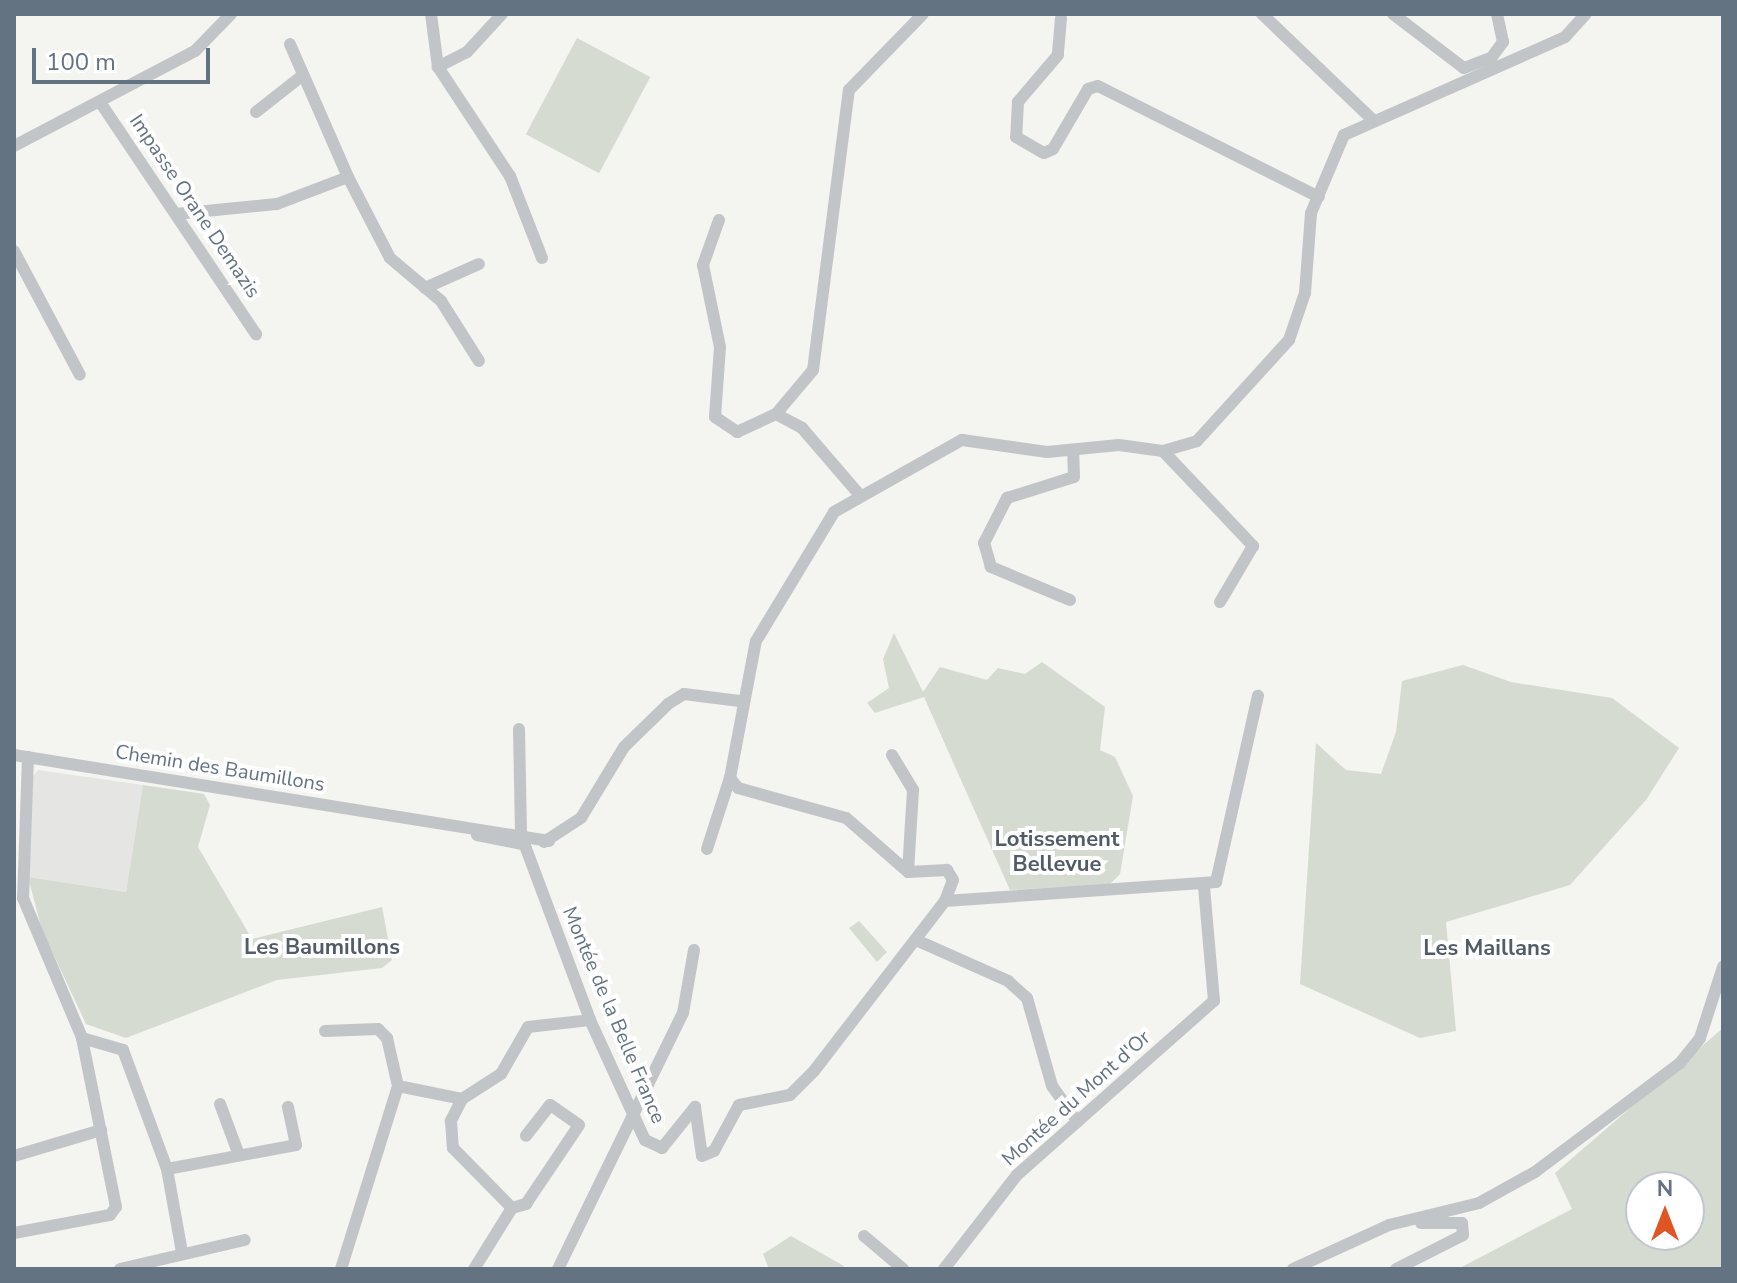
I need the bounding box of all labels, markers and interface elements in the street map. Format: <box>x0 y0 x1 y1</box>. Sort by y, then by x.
scale bar <box>36 32 214 82</box>
text: 100 m <box>46 46 116 78</box>
street label: Impasse Orane Demazis <box>125 110 265 302</box>
street label: Chemin des Baumillons <box>114 740 326 796</box>
district label: Lotissement Bellevue <box>995 826 1119 878</box>
street label: Montée de la Belle France <box>557 903 671 1127</box>
district label: Les Baumillons <box>244 935 400 961</box>
district label: Les Maillans <box>1423 936 1551 962</box>
street label: Montée du Mont d'Or <box>997 1025 1155 1171</box>
north arrow <box>1625 1171 1705 1251</box>
text: N <box>1657 1174 1673 1204</box>

